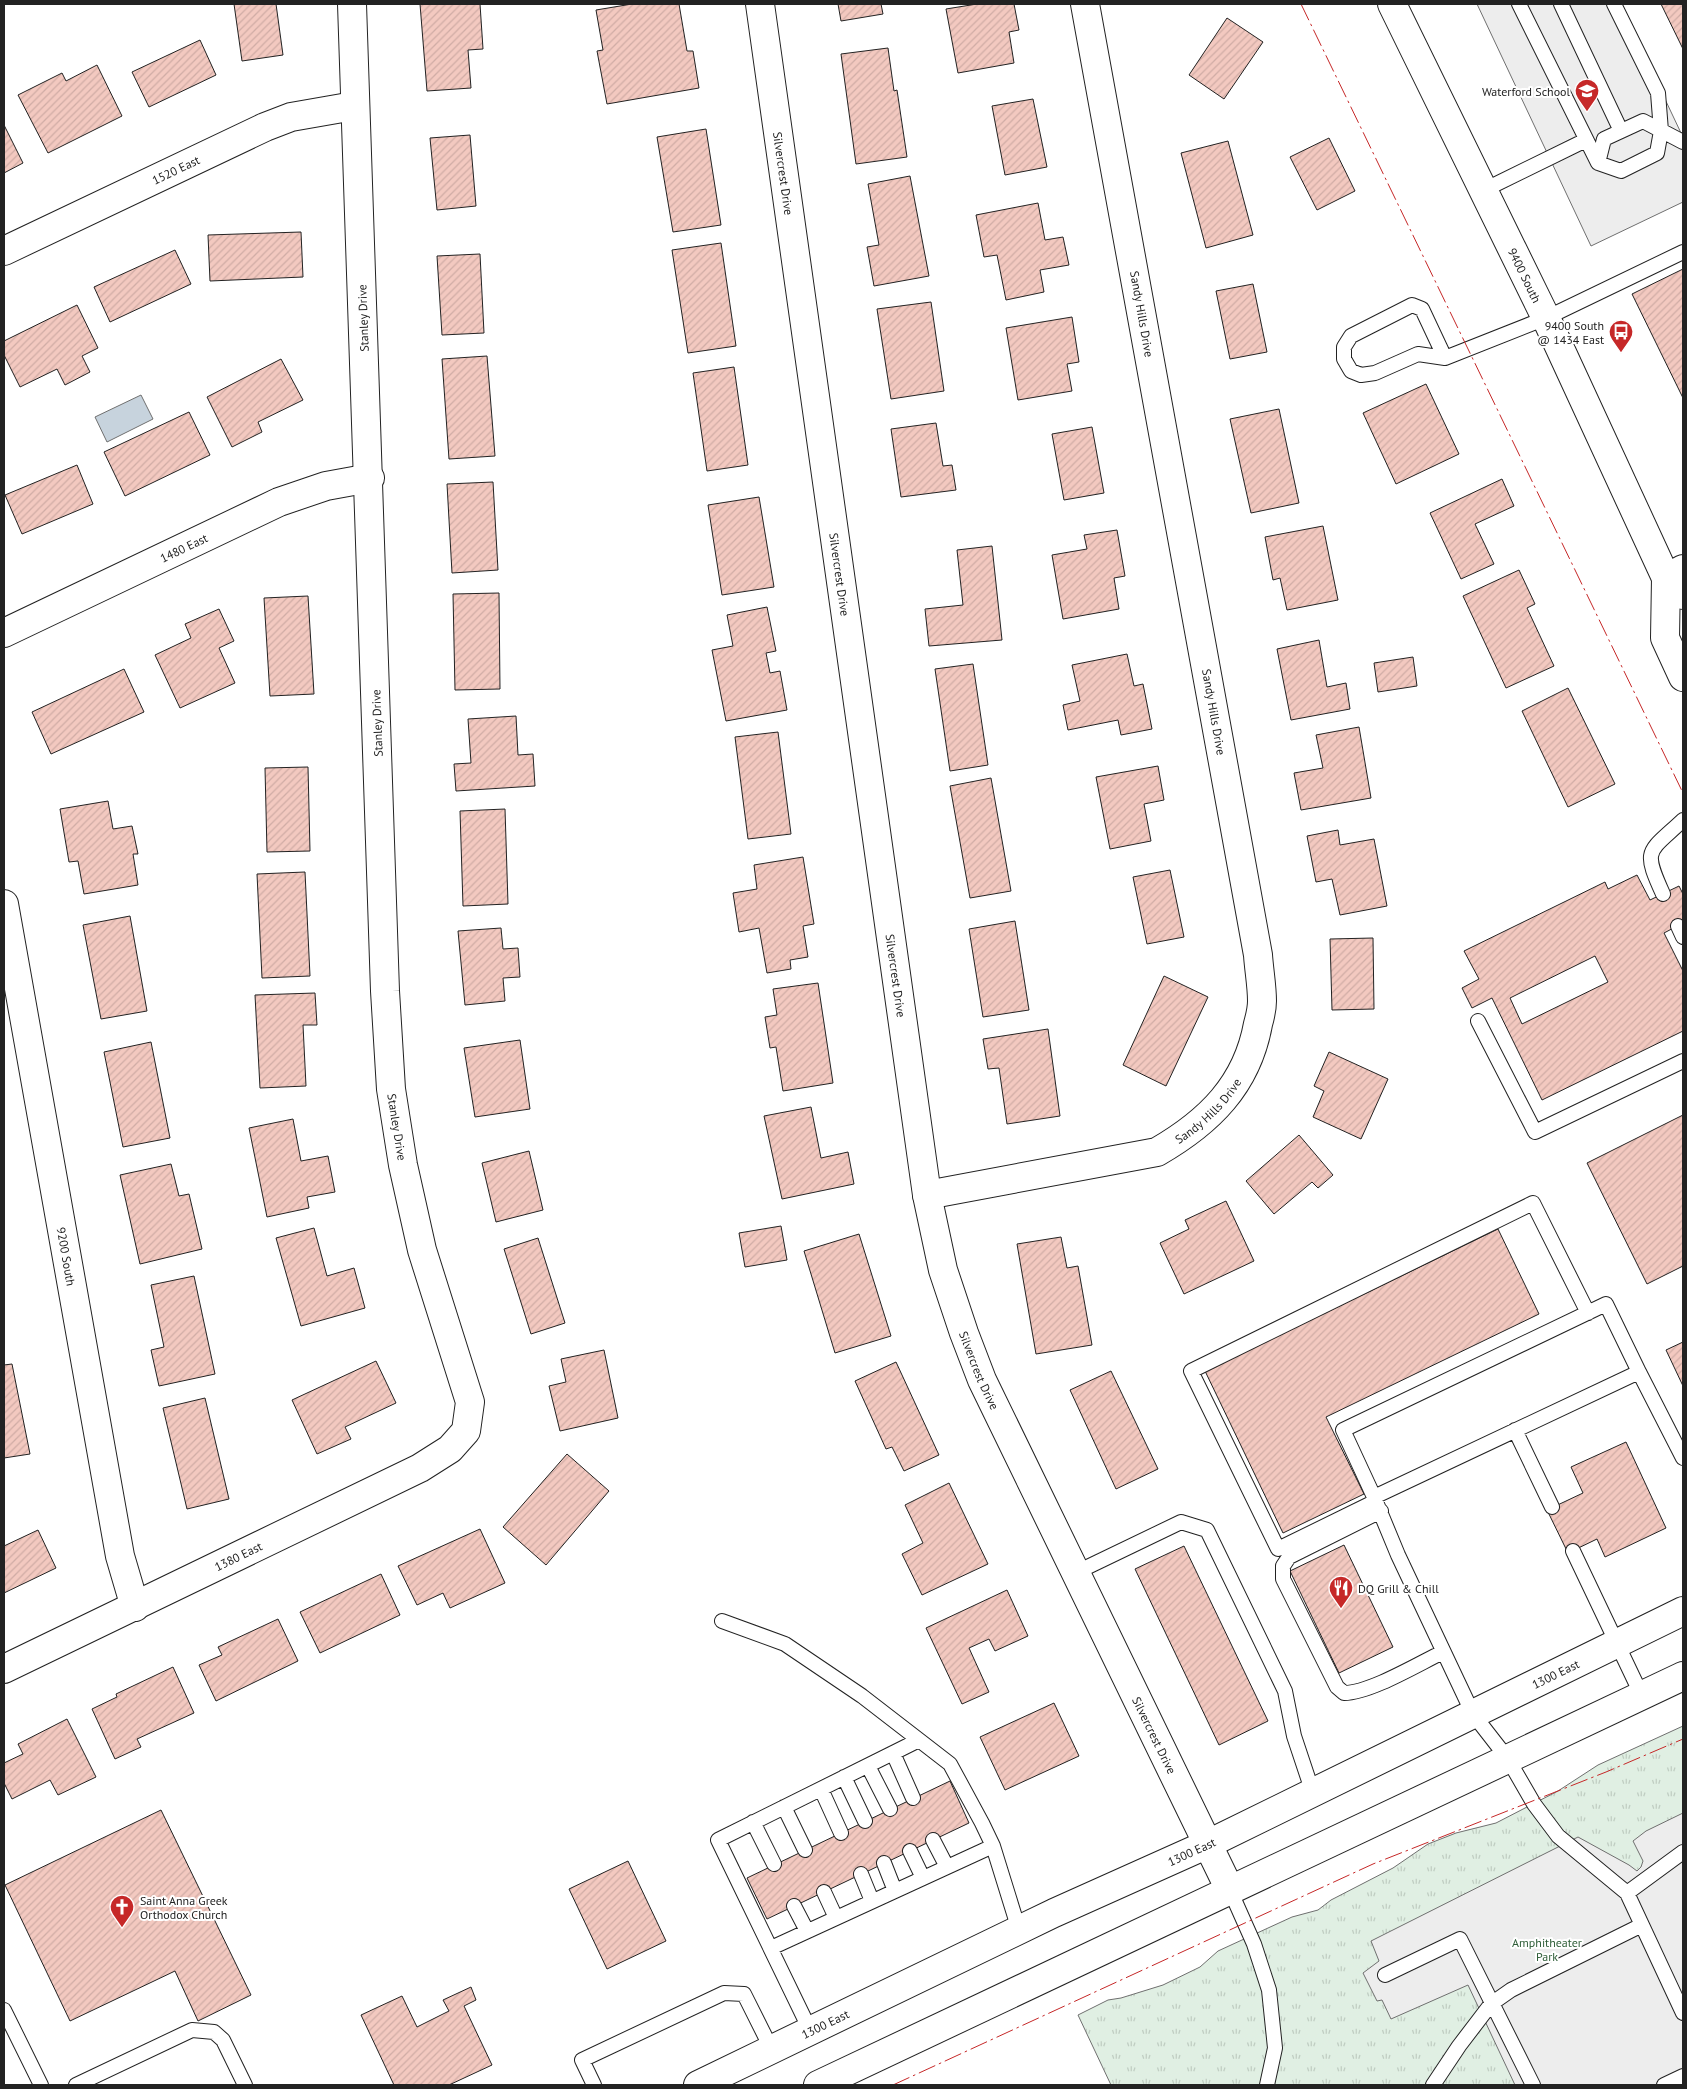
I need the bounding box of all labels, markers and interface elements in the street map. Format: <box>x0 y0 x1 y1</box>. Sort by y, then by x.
school or university icon: Waterford School <box>1574 78 1600 112</box>
place label: Waterford School <box>1482 84 1570 99</box>
street label: Silvercrest Drive <box>770 131 797 216</box>
street label: 1520 East <box>149 152 202 187</box>
street label: 9400 South <box>1505 245 1545 305</box>
street label: Sandy Hills Drive <box>1127 270 1157 358</box>
street label: Stanley Drive <box>354 284 372 352</box>
place label: 9400 South @ 1434 East <box>1537 318 1604 347</box>
bus stop icon: 9400 South @ 1434 East <box>1608 319 1634 353</box>
street label: 1480 East <box>157 530 210 565</box>
street label: Silvercrest Drive <box>827 532 853 617</box>
street label: Sandy Hills Drive <box>1199 668 1229 756</box>
street label: Stanley Drive <box>368 689 386 757</box>
street label: Silvercrest Drive <box>883 933 909 1018</box>
street label: Sandy Hills Drive <box>1172 1075 1244 1146</box>
street label: Stanley Drive <box>384 1092 410 1162</box>
street label: 9200 South <box>54 1226 79 1287</box>
street label: Silvercrest Drive <box>956 1329 1003 1412</box>
street label: 1380 East <box>212 1538 264 1574</box>
restaurant icon: DQ Grill & Chill <box>1328 1575 1354 1609</box>
place label: DQ Grill & Chill <box>1358 1581 1439 1596</box>
street label: 1300 East <box>1529 1656 1582 1692</box>
street label: Silvercrest Drive <box>1130 1694 1180 1776</box>
street label: 1300 East <box>1165 1834 1218 1869</box>
place label: Saint Anna Greek Orthodox Church <box>140 1893 228 1922</box>
church icon: Saint Anna Greek Orthodox Church <box>109 1894 135 1928</box>
park label: Amphitheater Park <box>1512 1935 1582 1964</box>
street label: 1300 East <box>799 2006 851 2041</box>

